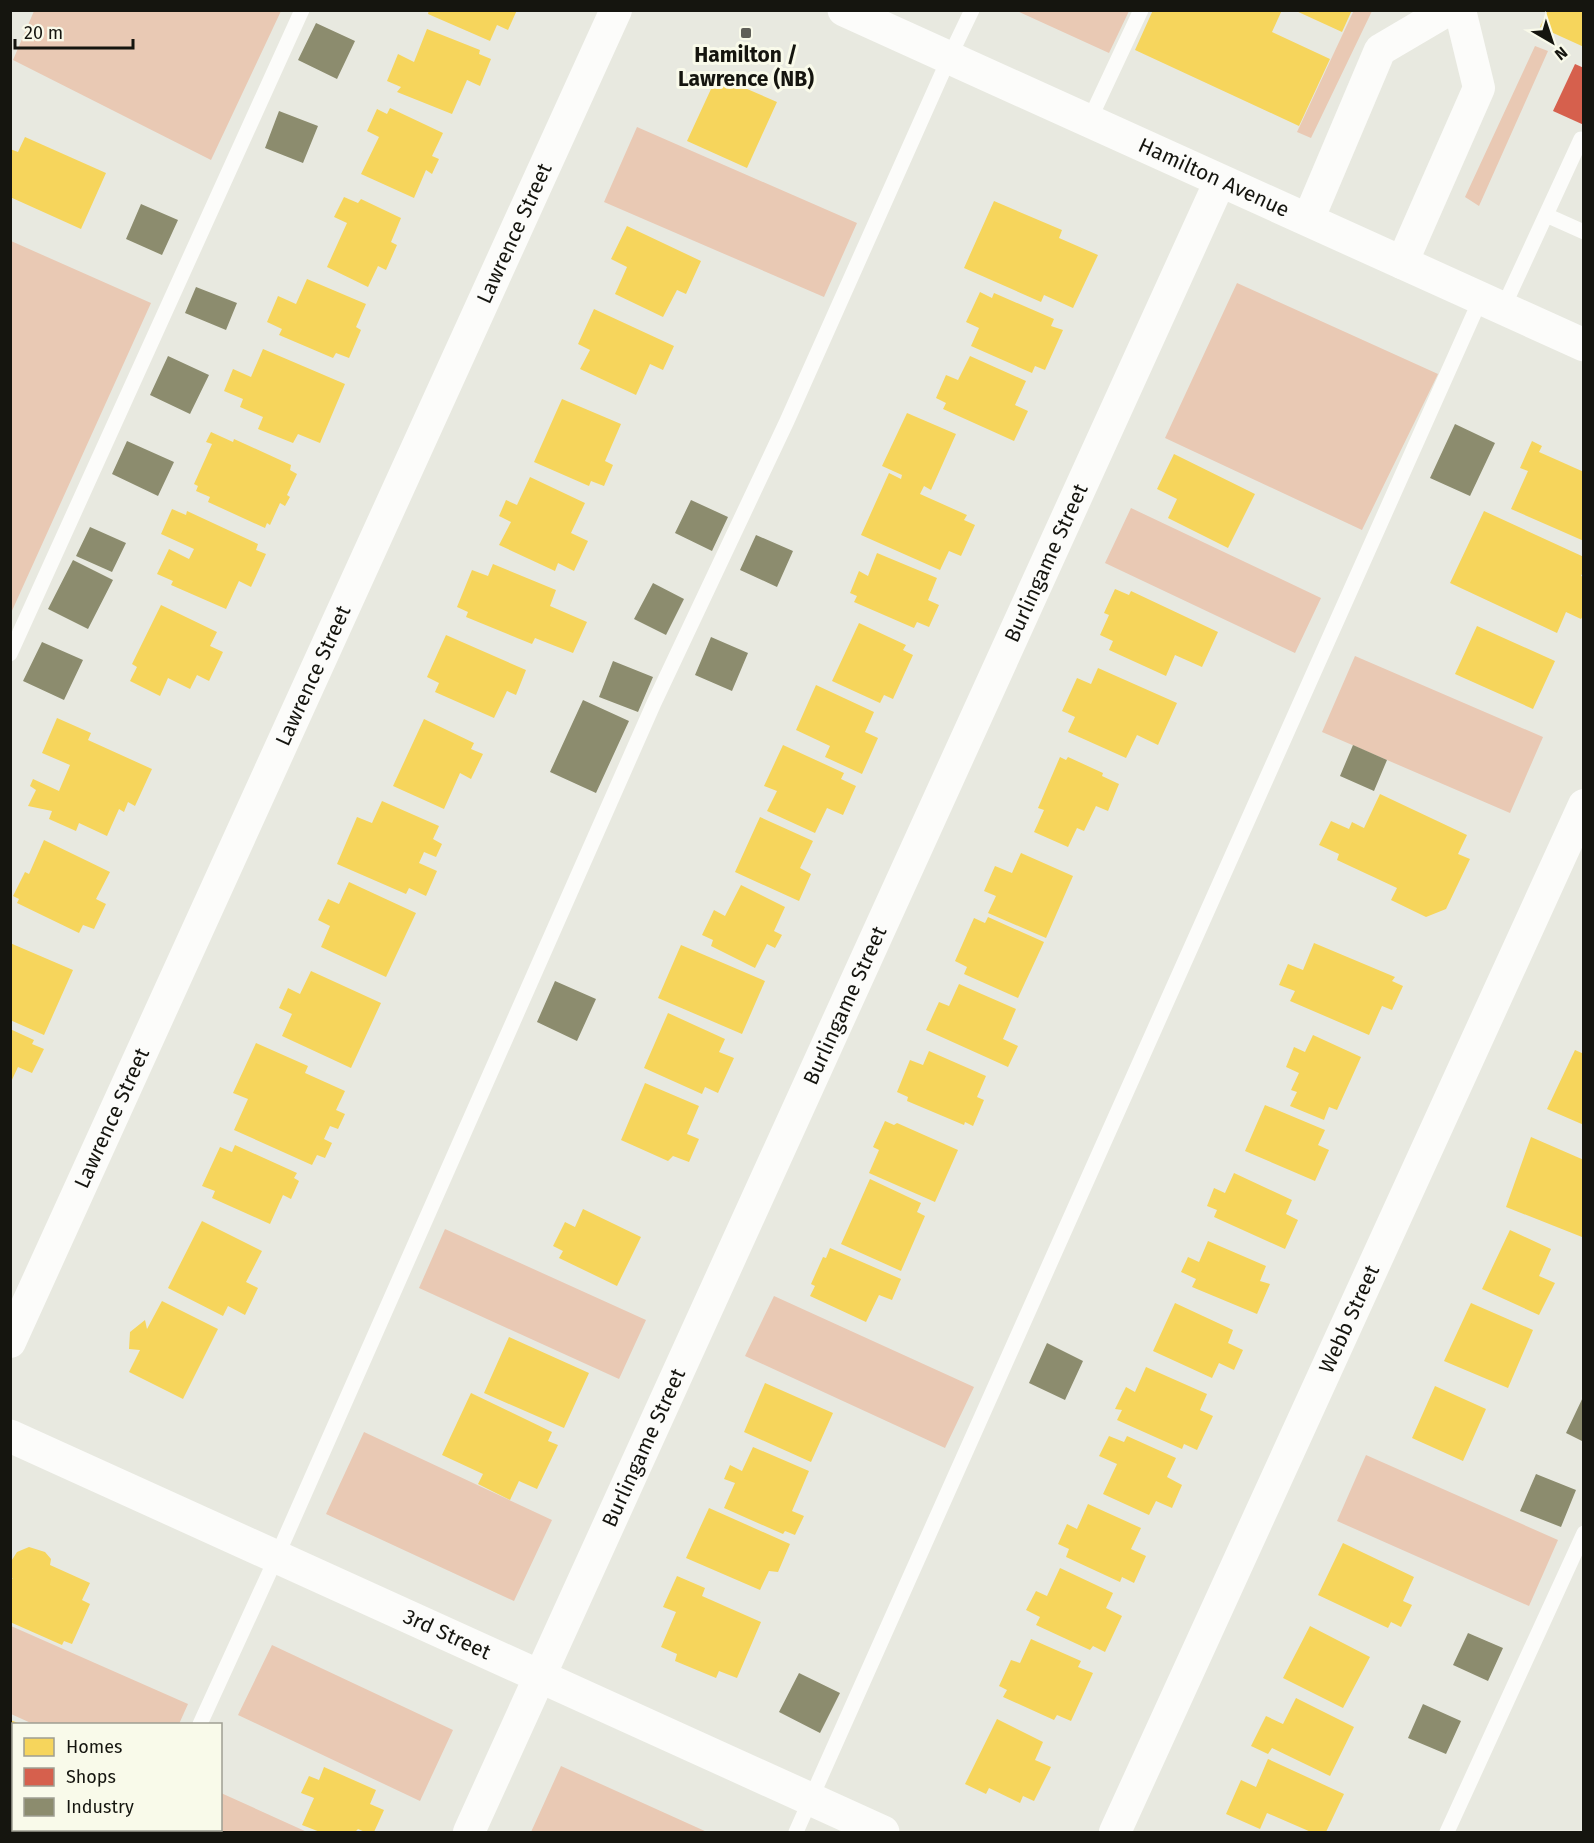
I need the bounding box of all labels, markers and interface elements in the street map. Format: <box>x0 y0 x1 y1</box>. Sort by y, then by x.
scale bar <box>15 12 134 50</box>
north arrow <box>1522 12 1582 72</box>
text: 20 m <box>24 22 63 44</box>
marker: Hamilton / Lawrence (NB) <box>739 26 753 40</box>
place label: Hamilton / Lawrence (NB) <box>678 42 814 92</box>
text: N <box>1551 43 1571 64</box>
street label: Hamilton Avenue <box>1134 132 1293 223</box>
street label: Lawrence Street <box>471 159 558 308</box>
street label: Burlingame Street <box>999 479 1094 647</box>
street label: Lawrence Street <box>270 601 357 750</box>
street label: Burlingame Street <box>798 922 892 1089</box>
street label: Lawrence Street <box>69 1043 155 1192</box>
street label: Webb Street <box>1313 1260 1385 1377</box>
street label: Burlingame Street <box>596 1364 691 1531</box>
street label: 3rd Street <box>399 1603 495 1666</box>
legend <box>12 1723 222 1831</box>
text: Homes <box>66 1736 122 1758</box>
text: Shops <box>66 1766 116 1788</box>
text: Industry <box>66 1796 134 1818</box>

